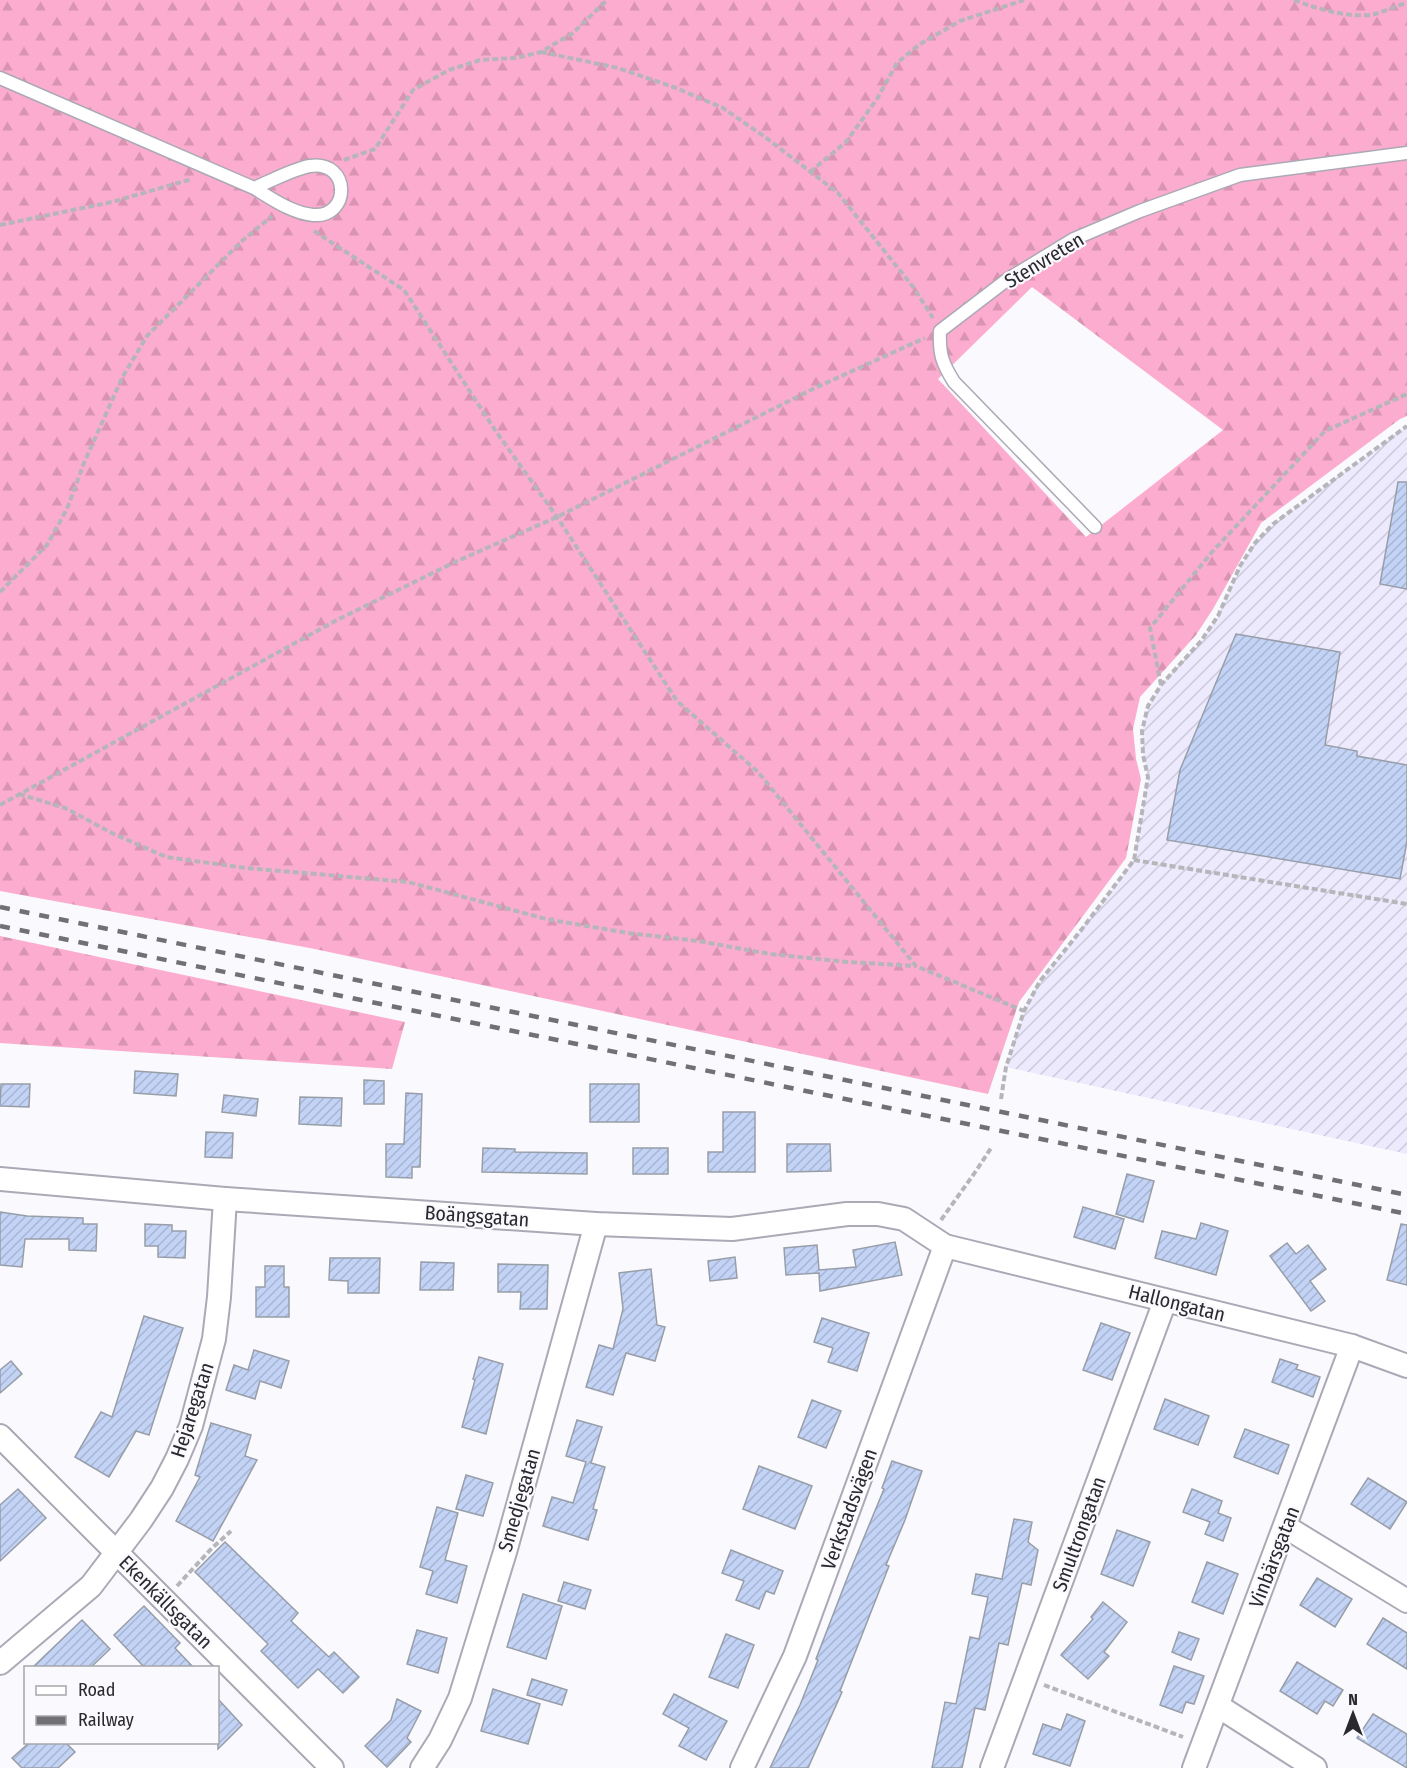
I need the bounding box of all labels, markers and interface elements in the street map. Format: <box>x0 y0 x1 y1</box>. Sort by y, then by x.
street label: Stenvreten <box>1000 227 1088 293</box>
street label: Boängsgatan <box>424 1200 530 1232</box>
street label: Hallongatan <box>1126 1279 1228 1327</box>
street label: Hejaregatan <box>165 1359 219 1461</box>
street label: Verkstadsvägen <box>816 1445 882 1573</box>
street label: Smedjegatan <box>493 1446 545 1554</box>
street label: Smultrongatan <box>1047 1473 1111 1595</box>
street label: Vinbärsgatan <box>1244 1503 1304 1611</box>
street label: Ekenkällsgatan <box>114 1550 218 1654</box>
legend <box>24 1666 219 1744</box>
text: Road <box>78 1679 115 1701</box>
north arrow <box>1323 1684 1383 1744</box>
text: N <box>1348 1690 1358 1709</box>
text: Railway <box>78 1709 134 1731</box>

